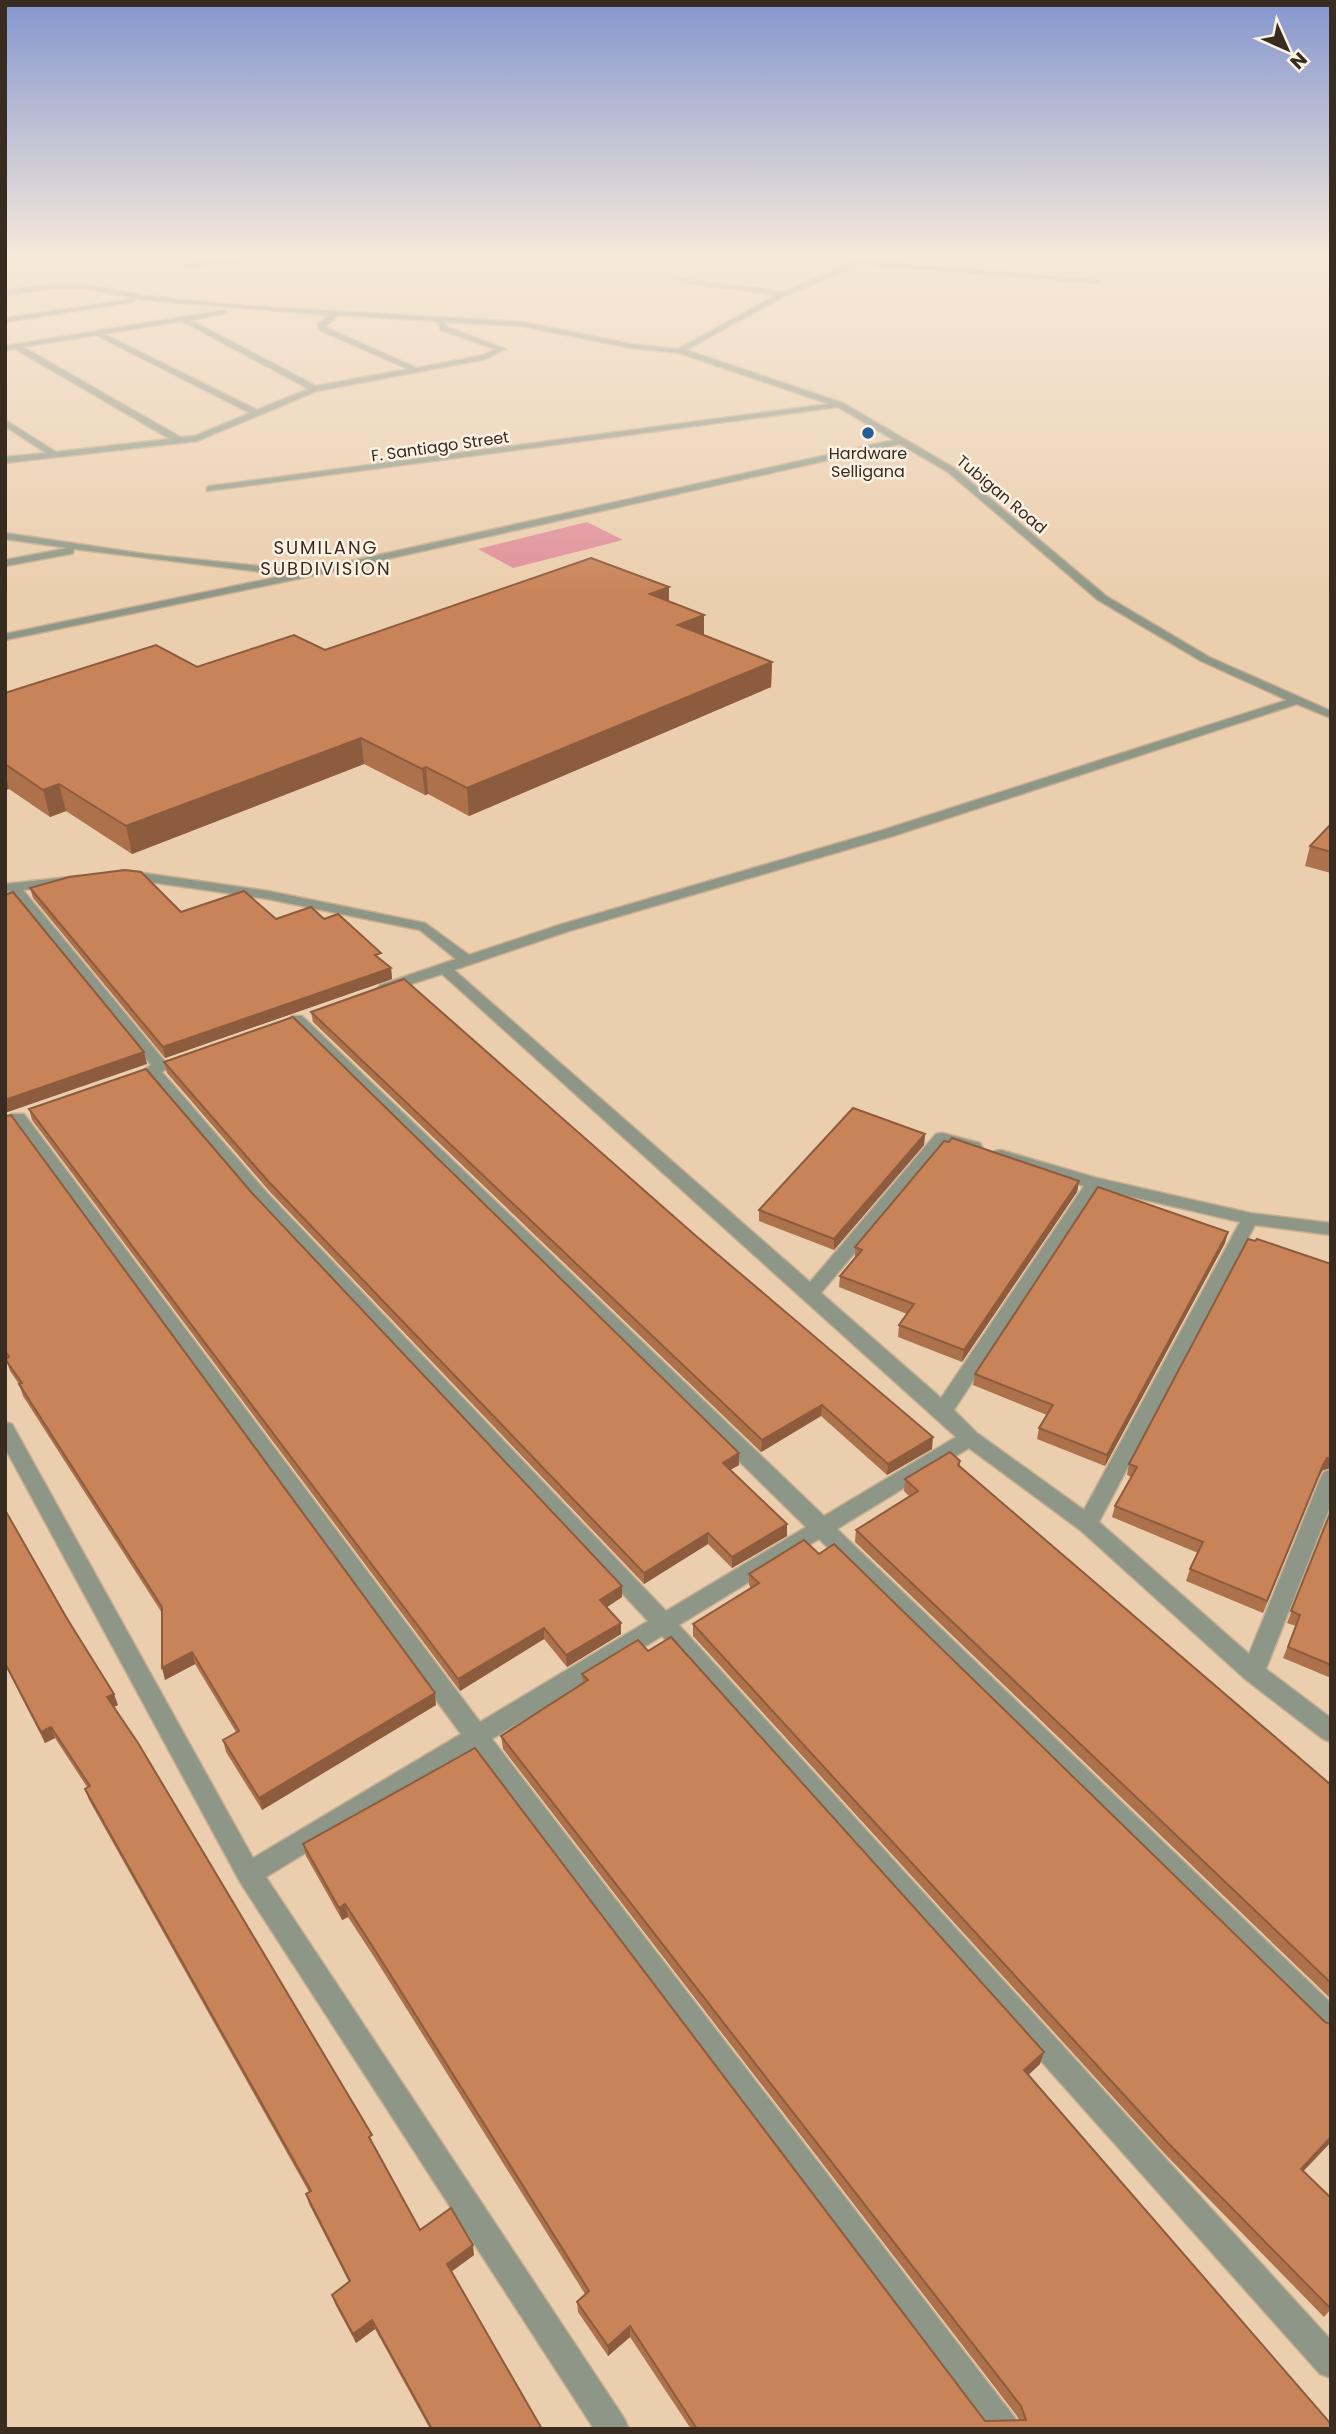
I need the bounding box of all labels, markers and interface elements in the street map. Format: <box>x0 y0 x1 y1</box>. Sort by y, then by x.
north arrow <box>1252 14 1322 84</box>
text: N <box>1284 46 1313 75</box>
street label: F. Santiago Street <box>370 425 511 468</box>
marker: Hardware Selligana <box>860 425 876 441</box>
place label: Hardware Selligana <box>829 442 907 483</box>
street label: Tubigan Road <box>952 450 1052 539</box>
district label: SUMILANG SUBDIVISION <box>260 535 392 581</box>

